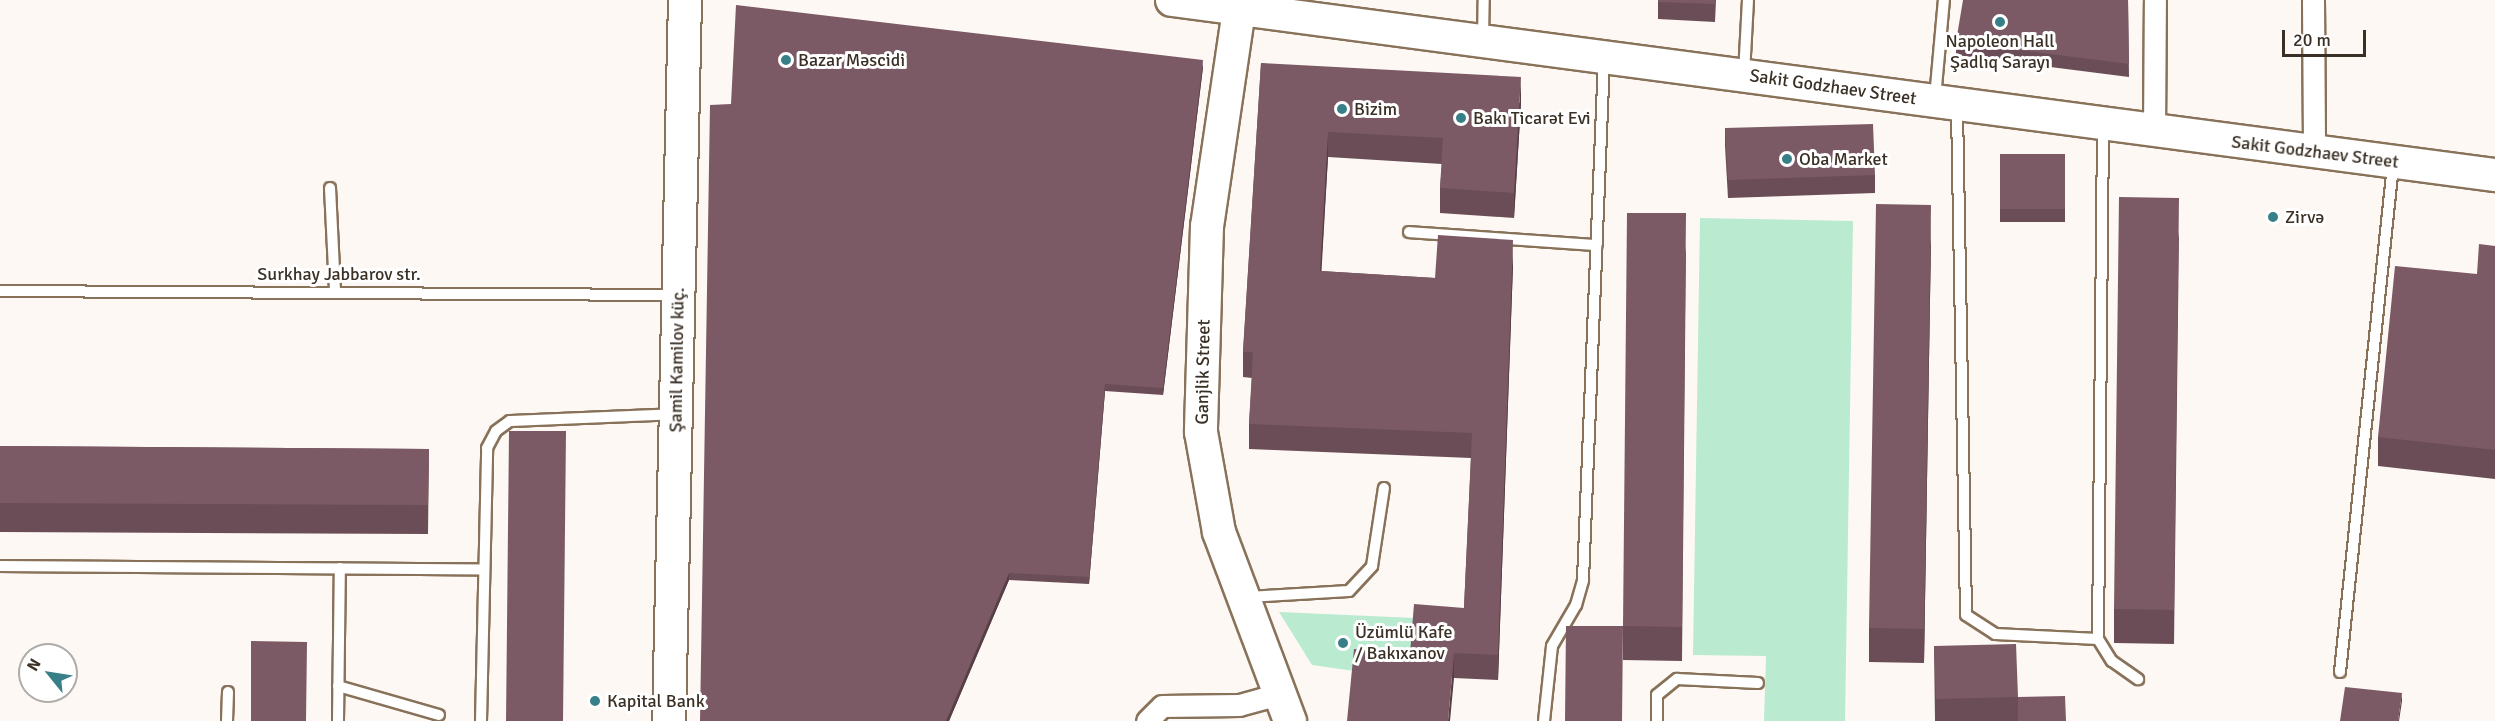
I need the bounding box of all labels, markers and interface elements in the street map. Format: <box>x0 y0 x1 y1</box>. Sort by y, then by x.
marker: Napoleon Hall Şadlıq Sarayı <box>1993 15 2007 29</box>
scale bar <box>2285 18 2369 56</box>
text: 20 m <box>2293 29 2331 51</box>
place label: Napoleon Hall Şadlıq Sarayı <box>1945 31 2055 74</box>
place label: Bazar Məscidi <box>798 49 905 71</box>
marker: Bazar Məscidi <box>779 53 793 67</box>
street label: Sakit Godzhaev Street <box>1748 65 1918 109</box>
place label: Bizim <box>1354 98 1397 120</box>
marker: Bizim <box>1335 102 1349 116</box>
place label: Bakı Ticarət Evi <box>1473 107 1591 129</box>
marker: Bakı Ticarət Evi <box>1454 111 1468 125</box>
street label: Sakit Godzhaev Street <box>2230 131 2400 173</box>
place label: Oba Market <box>1799 148 1888 170</box>
marker: Oba Market <box>1780 152 1794 166</box>
place label: Zirvə <box>2285 206 2324 228</box>
marker: Zirvə <box>2266 210 2280 224</box>
street label: Surkhay Jabbarov str. <box>257 263 421 285</box>
street label: Şamil Kamilov küç. <box>665 287 689 433</box>
street label: Ganjlik Street <box>1191 319 1215 425</box>
place label: Üzümlü Kafe / Bakıxanov <box>1355 622 1452 664</box>
marker: Üzümlü Kafe / Bakıxanov <box>1336 636 1350 650</box>
north arrow <box>18 643 78 703</box>
text: N <box>23 655 46 675</box>
place label: Kapital Bank <box>607 690 705 712</box>
marker: Kapital Bank <box>588 694 602 708</box>

